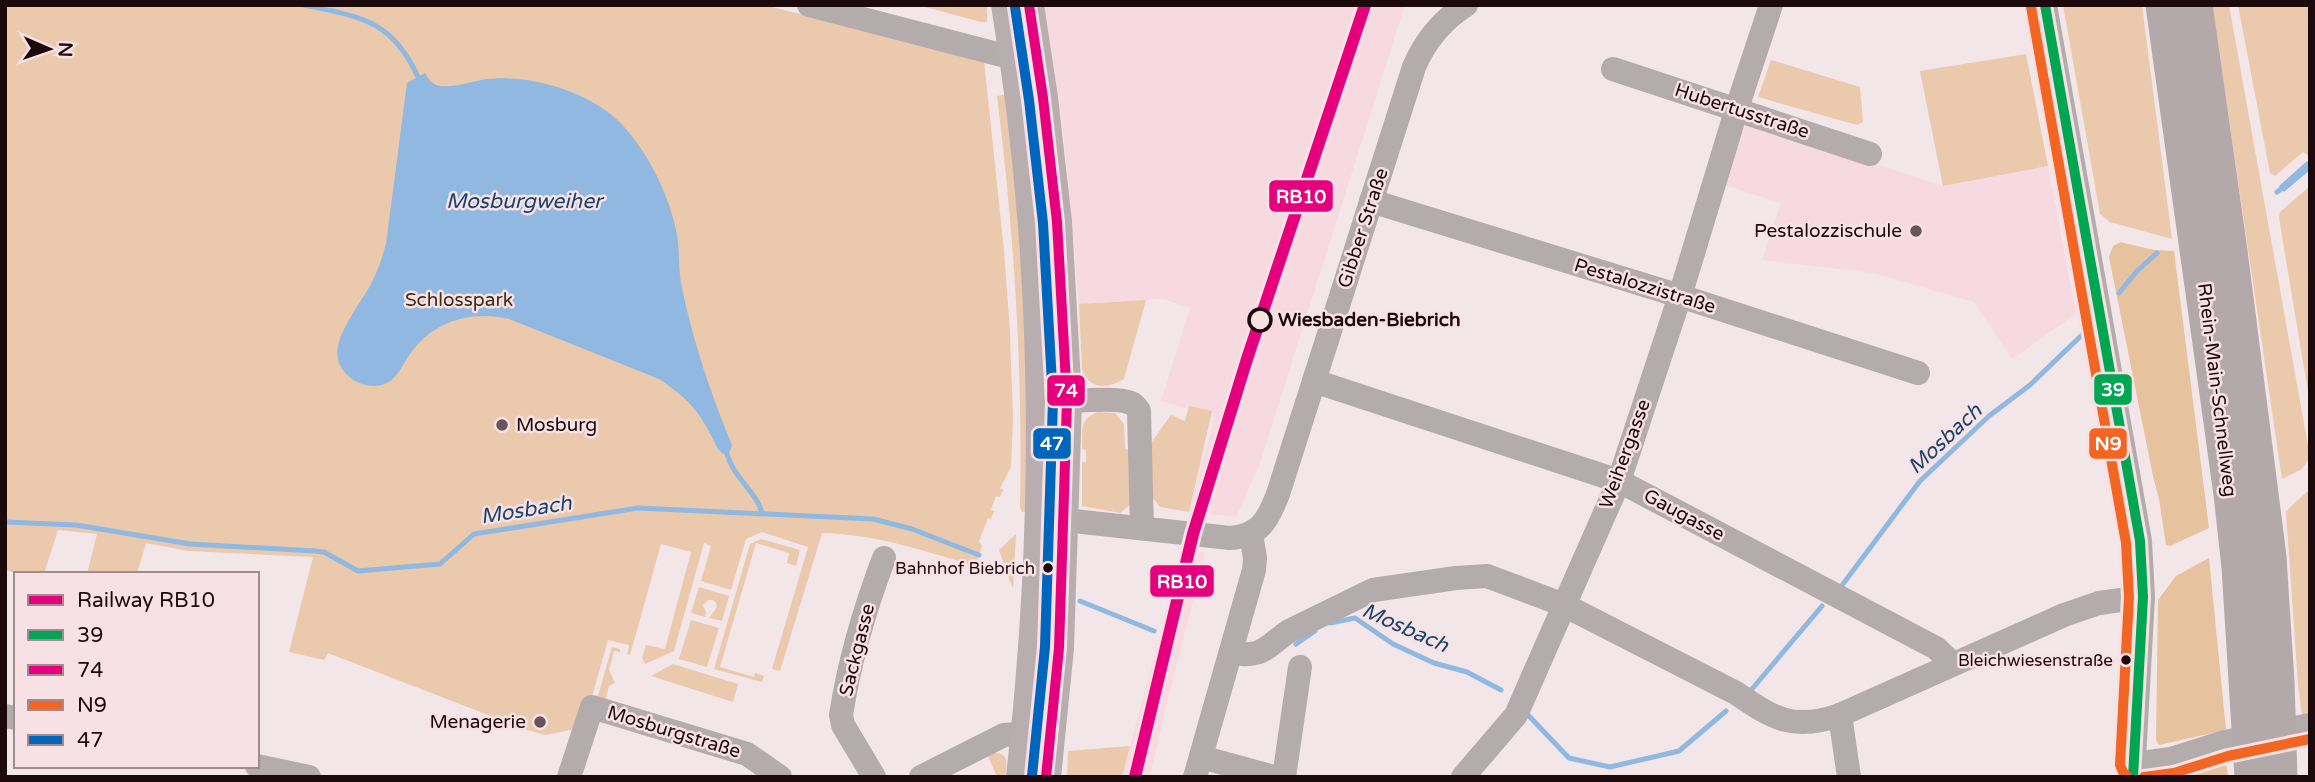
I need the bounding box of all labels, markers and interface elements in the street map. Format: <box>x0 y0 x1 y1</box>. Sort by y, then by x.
north arrow <box>14 14 84 84</box>
text: N <box>54 42 76 58</box>
street label: Hubertusstraße <box>1672 79 1812 143</box>
street label: Gibber Straße <box>1333 165 1393 291</box>
line badge: RB10 <box>1268 179 1334 213</box>
text: RB10 <box>1276 186 1326 208</box>
water label: Mosburgweiher <box>446 189 605 214</box>
place label: Pestalozzischule <box>1754 220 1902 242</box>
marker: Pestalozzischule <box>1908 223 1924 239</box>
street label: Pestalozzistraße <box>1572 254 1718 318</box>
street label: Rhein-Main-Schnellweg <box>2193 282 2241 498</box>
park label: Schlosspark <box>405 289 513 311</box>
marker: Wiesbaden-Biebrich <box>1248 308 1272 332</box>
place label: Wiesbaden-Biebrich <box>1278 309 1461 331</box>
line badge: 39 <box>2093 373 2133 406</box>
line badge: 74 <box>1046 374 1086 407</box>
text: 39 <box>2101 379 2125 401</box>
text: 74 <box>1054 380 1078 402</box>
street label: Weihergasse <box>1595 396 1655 512</box>
water label: Mosbach <box>1903 398 1988 479</box>
place label: Mosburg <box>516 414 597 436</box>
marker: Mosburg <box>494 417 510 433</box>
line badge: 47 <box>1032 427 1072 460</box>
line badge: N9 <box>2088 427 2128 460</box>
text: 47 <box>1040 433 1064 455</box>
text: N9 <box>2094 433 2122 455</box>
street label: Gaugasse <box>1640 485 1728 545</box>
water label: Mosbach <box>479 490 575 530</box>
place label: Bahnhof Biebrich <box>895 558 1035 579</box>
marker: Bahnhof Biebrich <box>1041 561 1055 575</box>
line badge: RB10 <box>1149 564 1215 598</box>
text: RB10 <box>1157 571 1207 593</box>
legend <box>14 572 259 768</box>
text: Railway RB10 <box>77 588 215 613</box>
water label: Mosbach <box>1358 598 1453 659</box>
street label: Sackgasse <box>835 602 879 698</box>
text: 39 <box>77 623 103 648</box>
place label: Bleichwiesenstraße <box>1958 650 2113 671</box>
marker: Bleichwiesenstraße <box>2119 653 2133 667</box>
text: 74 <box>77 658 103 683</box>
text: N9 <box>77 693 107 718</box>
street label: Mosburgstraße <box>605 701 743 763</box>
place label: Menagerie <box>429 711 526 733</box>
marker: Menagerie <box>532 714 548 730</box>
text: 47 <box>77 728 103 753</box>

